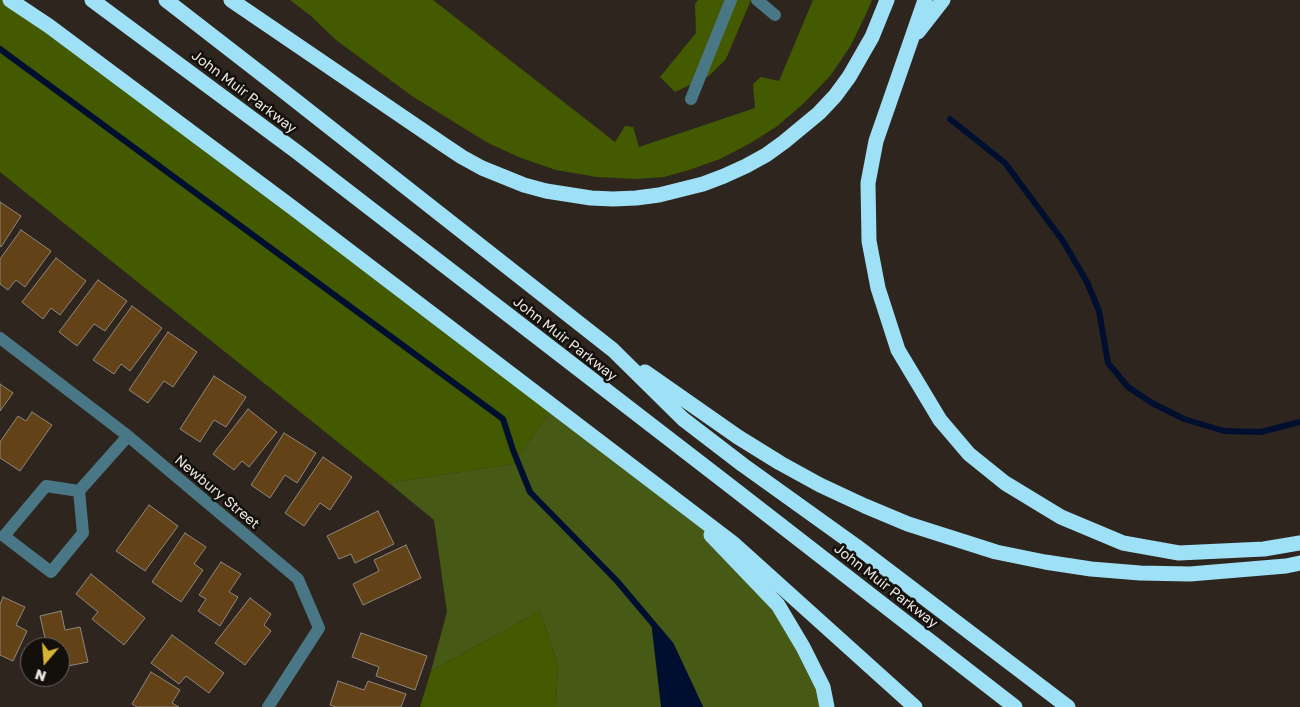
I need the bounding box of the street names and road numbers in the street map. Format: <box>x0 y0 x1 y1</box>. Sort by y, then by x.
street label: John Muir Parkway <box>188 47 300 137</box>
street label: John Muir Parkway <box>510 293 620 385</box>
street label: Newbury Street <box>171 452 263 532</box>
street label: John Muir Parkway <box>831 540 941 632</box>

